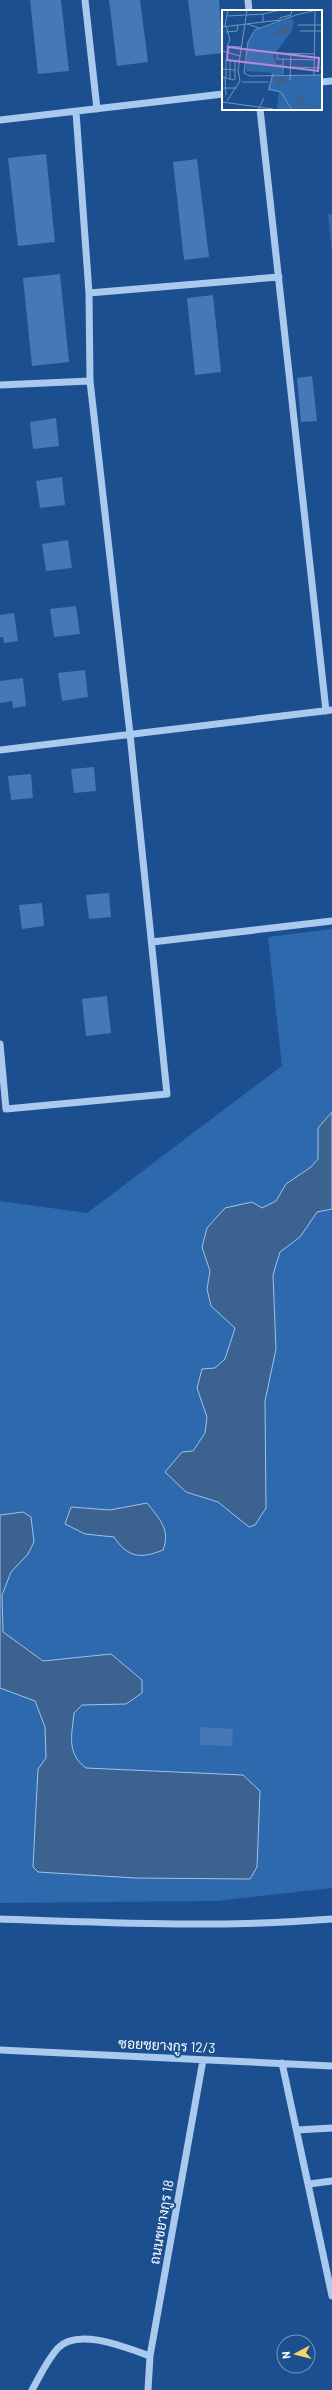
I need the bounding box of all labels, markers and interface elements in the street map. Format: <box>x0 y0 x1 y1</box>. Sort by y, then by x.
inset map <box>222 10 322 110</box>
street label: ซอยชยางกูร 12/3 <box>118 2034 216 2058</box>
street label: ถนนชยางกูร 18 <box>145 2178 179 2266</box>
north arrow <box>276 2334 316 2374</box>
text: N <box>279 2351 292 2360</box>

